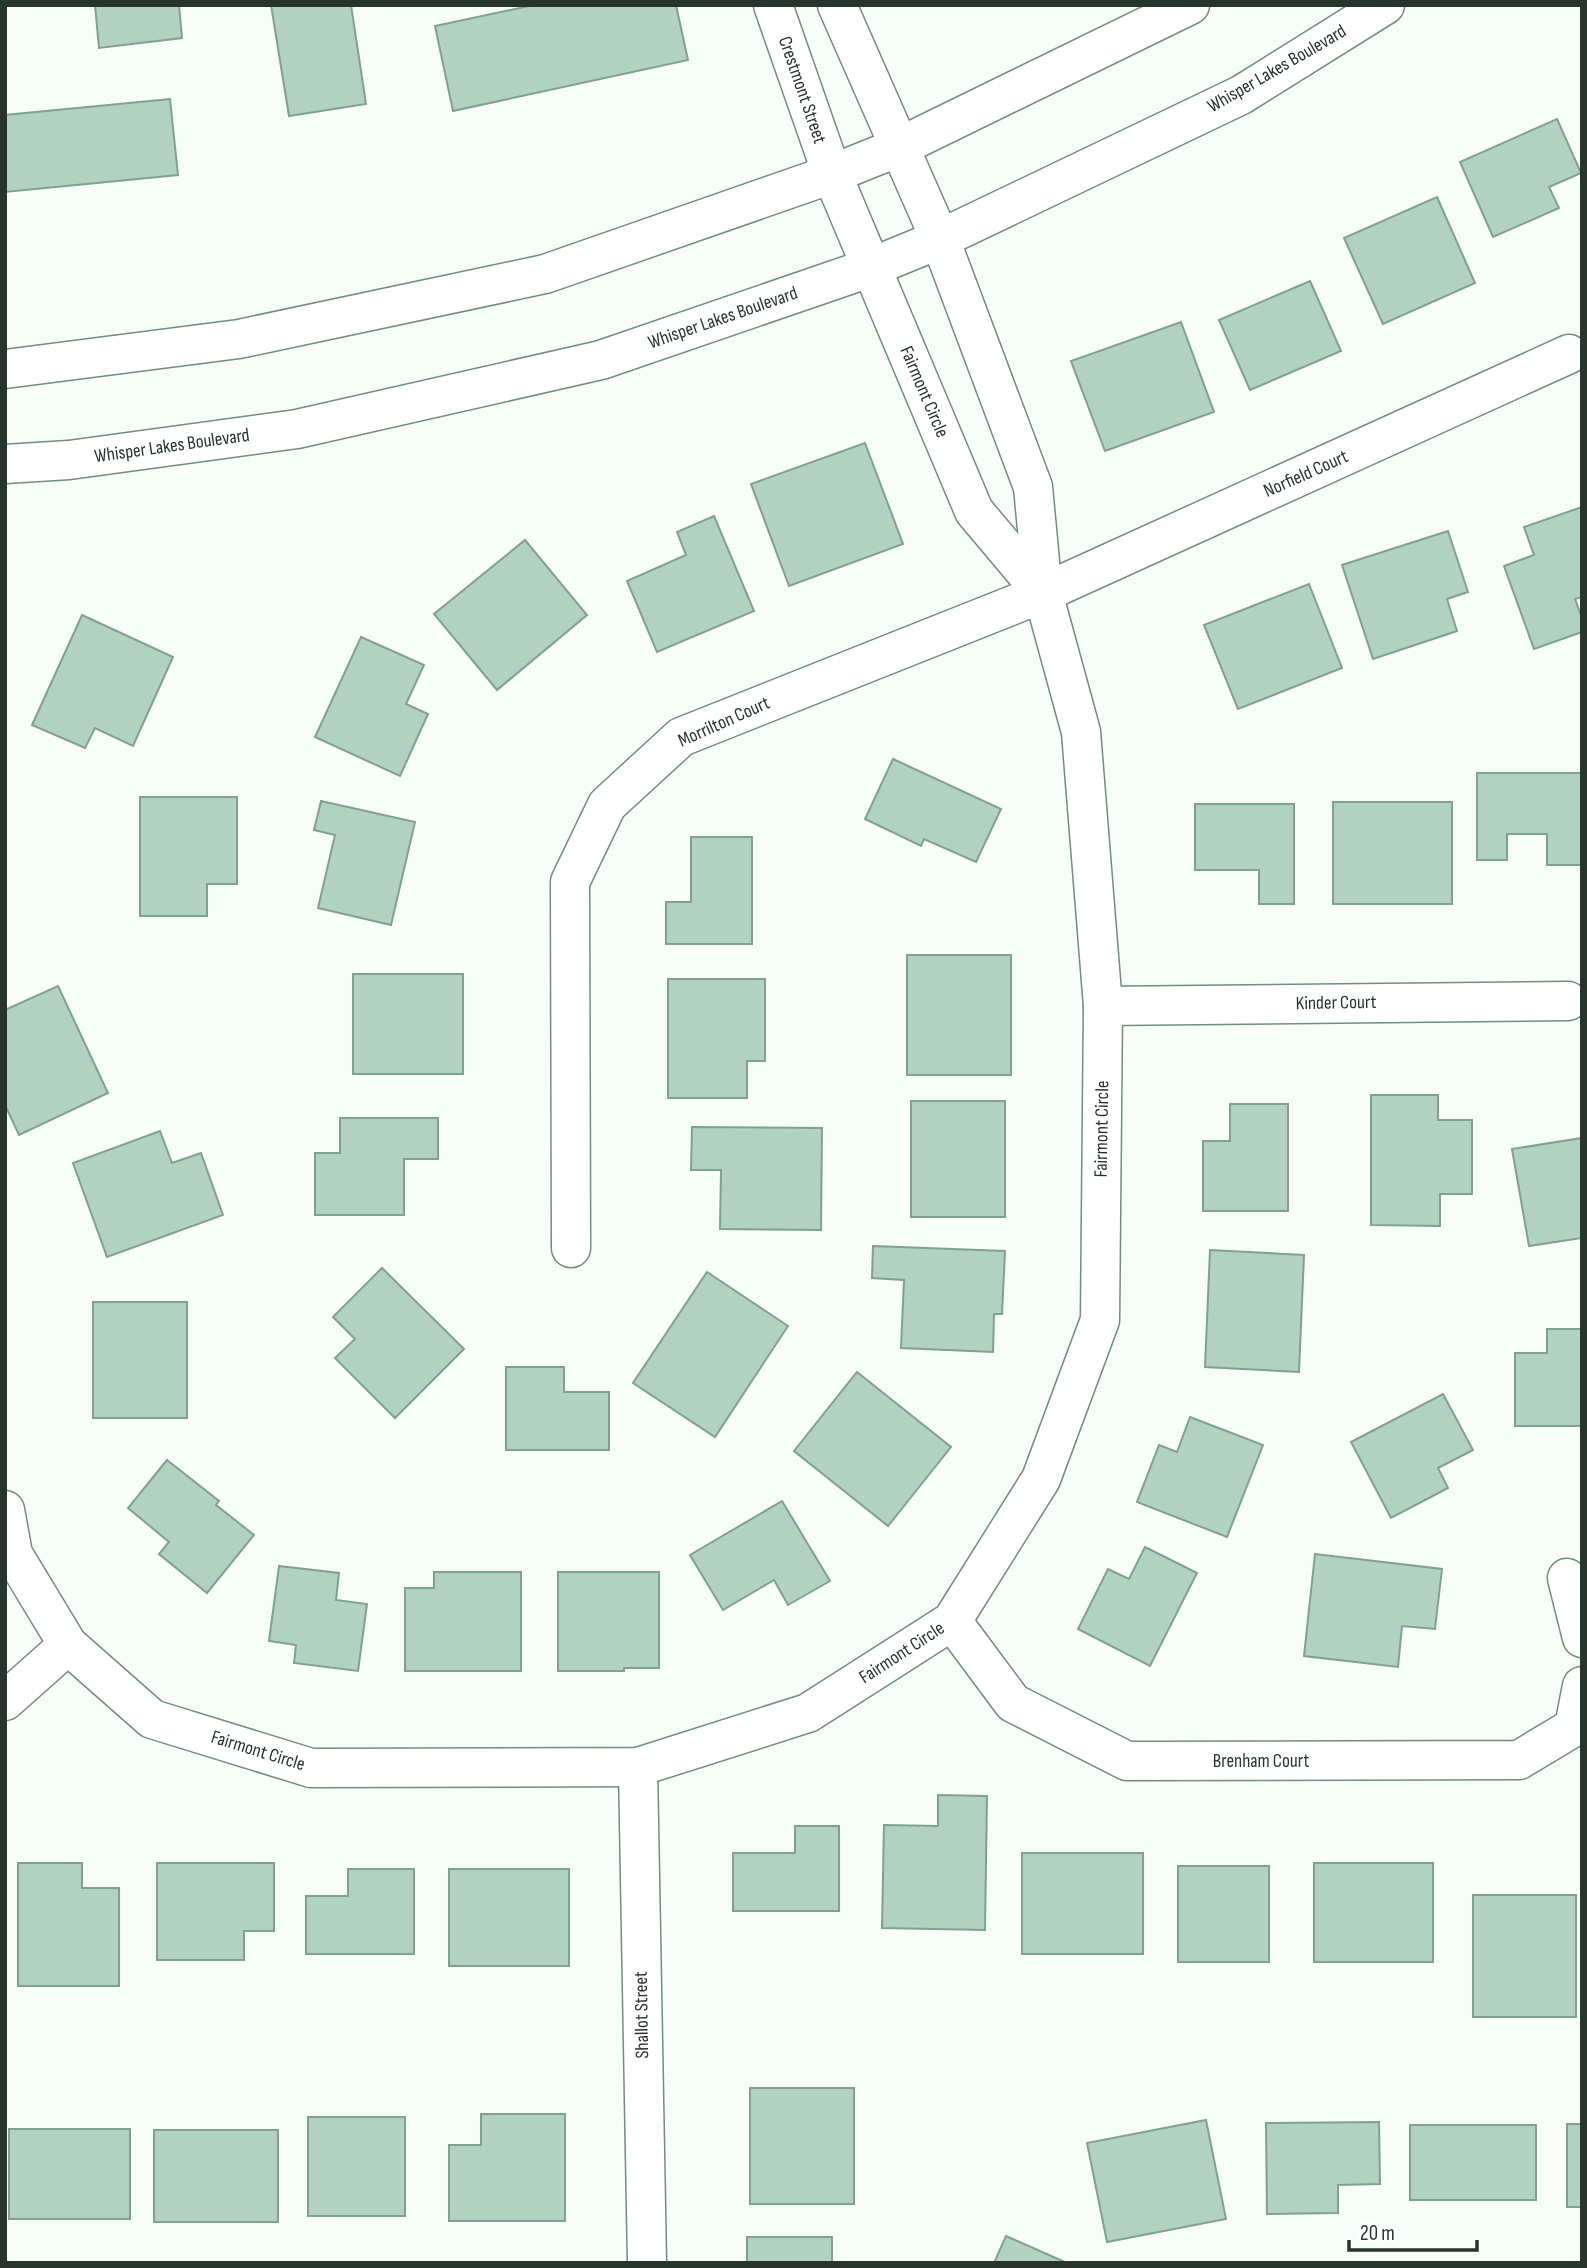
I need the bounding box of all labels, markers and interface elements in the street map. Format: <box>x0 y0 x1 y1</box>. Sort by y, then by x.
street label: Whisper Lakes Boulevard <box>1204 20 1350 118</box>
street label: Crestmont Street <box>773 33 831 147</box>
street label: Whisper Lakes Boulevard <box>645 282 801 354</box>
street label: Fairmont Circle <box>894 343 954 441</box>
street label: Whisper Lakes Boulevard <box>93 424 251 468</box>
street label: Norfield Court <box>1260 445 1352 503</box>
street label: Morrilton Court <box>674 691 774 752</box>
street label: Kinder Court <box>1295 991 1377 1015</box>
street label: Fairmont Circle <box>1090 1080 1114 1178</box>
street label: Fairmont Circle <box>855 1617 949 1689</box>
street label: Fairmont Circle <box>208 1726 308 1776</box>
street label: Brenham Court <box>1213 1750 1309 1773</box>
street label: Shallot Street <box>630 1971 654 2059</box>
scale bar <box>1349 2208 1477 2252</box>
text: 20 m <box>1360 2221 1395 2246</box>

